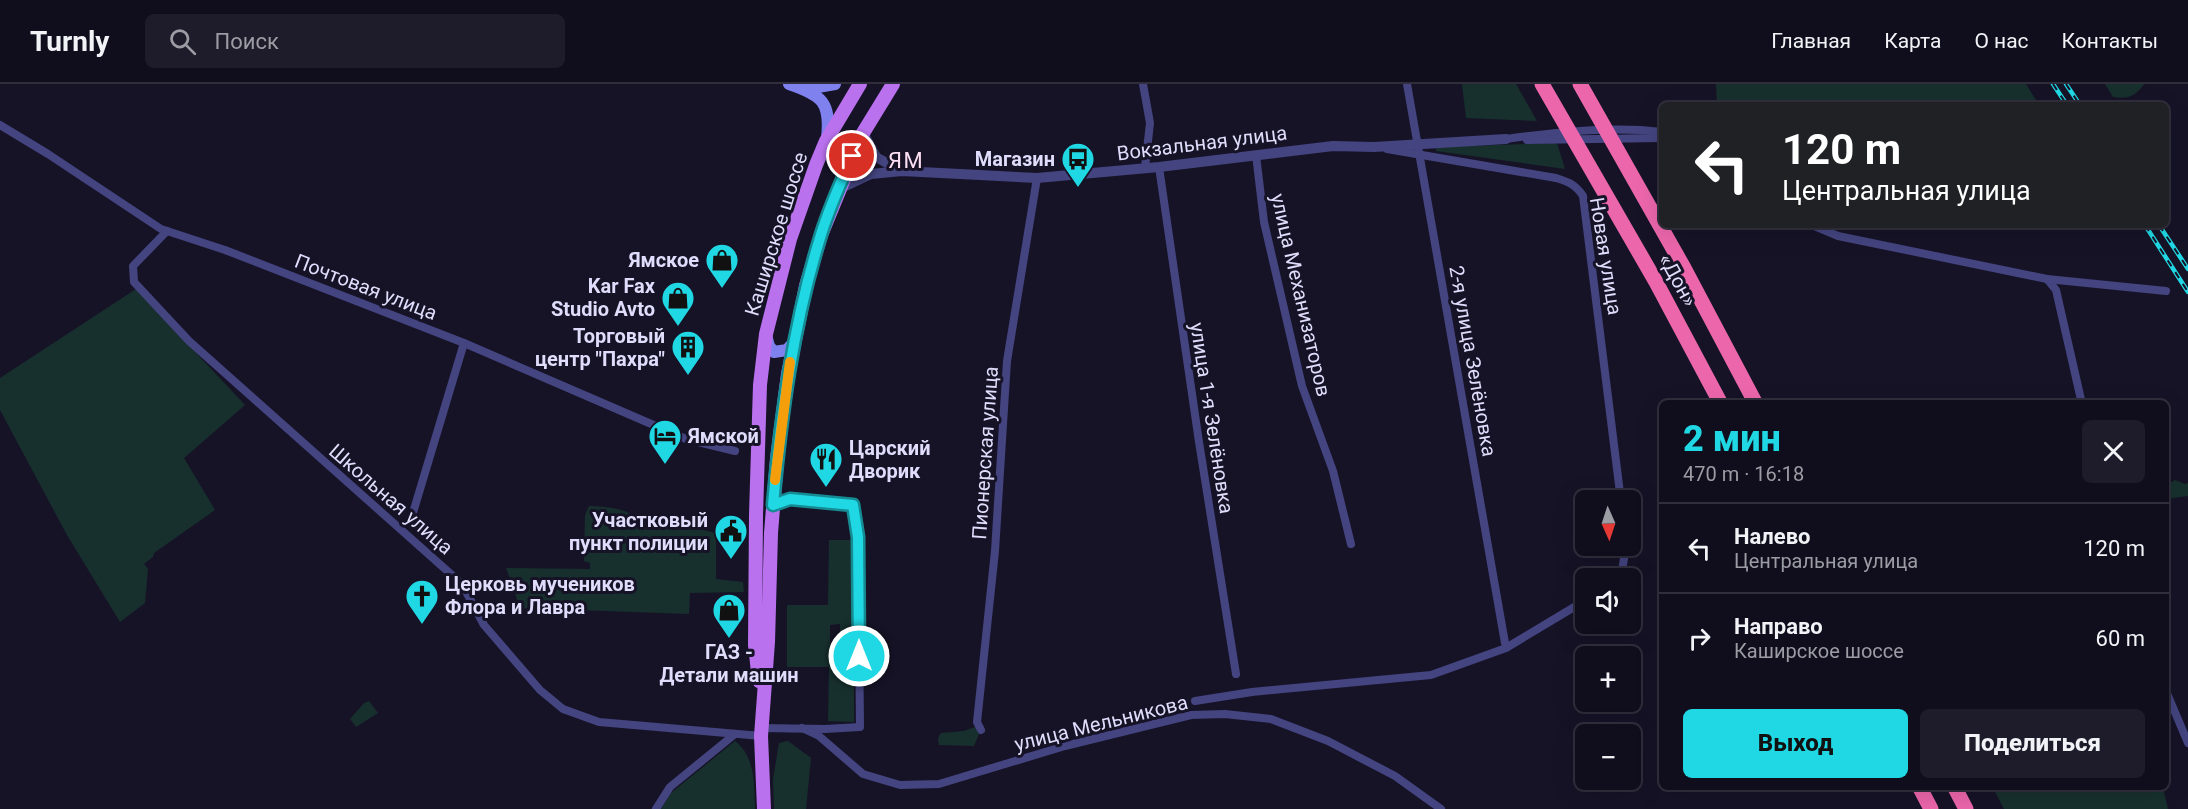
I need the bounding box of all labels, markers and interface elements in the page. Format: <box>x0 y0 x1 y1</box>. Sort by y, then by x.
search box <box>145 14 565 68</box>
text: Turnly <box>30 25 109 58</box>
icon: search <box>166 25 199 58</box>
text: Поиск <box>214 29 279 54</box>
text: Главная <box>1771 29 1851 53</box>
text: Карта <box>1884 29 1941 53</box>
text: О нас <box>1974 29 2029 53</box>
text: Контакты <box>2062 29 2158 53</box>
street label: Вокзальная улица <box>1115 121 1289 165</box>
text: 120 m <box>1782 125 1901 174</box>
icon: left <box>1683 126 1761 204</box>
pin <box>826 130 877 181</box>
icon: arrive <box>835 139 868 172</box>
bus stop icon: Магазин <box>1060 141 1096 188</box>
place label: Магазин <box>975 147 1055 171</box>
district label: ЯМ <box>888 148 924 173</box>
street label: Каширское шоссе <box>740 149 812 319</box>
text: Центральная улица <box>1782 175 2031 207</box>
street label: улица Механизаторов <box>1266 191 1336 399</box>
street label: Новая улица <box>1585 195 1627 317</box>
shop icon: Ямское <box>704 242 740 289</box>
place label: Ямское <box>628 248 699 272</box>
street label: Почтовая улица <box>292 249 440 325</box>
street label: «Дон» <box>1654 249 1702 311</box>
street label: 2-я улица Зелёновка <box>1444 264 1502 458</box>
place label: Kar Fax Studio Avto <box>551 274 656 321</box>
shop icon: Kar Fax Studio Avto <box>660 280 696 327</box>
street label: улица 1-я Зелёновка <box>1185 321 1239 515</box>
place label: Торговый центр "Пахра" <box>535 324 665 371</box>
building icon: Торговый центр "Пахра" <box>670 329 706 376</box>
street label: Пионерская улица <box>967 366 1003 540</box>
hotel icon: Ямской <box>647 418 683 465</box>
text: 2 мин <box>1683 418 1781 460</box>
button: close <box>2082 420 2145 483</box>
place label: Ямской <box>687 424 759 448</box>
place label: Царский Дворик <box>849 436 930 483</box>
street label: Школьная улица <box>324 439 458 559</box>
restaurant icon: Царский Дворик <box>808 441 844 488</box>
text: 470 m · 16:18 <box>1683 462 1804 486</box>
north arrow <box>1575 490 1641 556</box>
map controls <box>1575 490 1641 790</box>
place label: Участковый пункт полиции <box>569 508 708 555</box>
public building icon: Участковый пункт полиции <box>713 513 749 560</box>
text: Налево <box>1734 524 1811 549</box>
icon: left <box>1683 532 1716 565</box>
text: 120 m <box>2083 536 2145 561</box>
text: Центральная улица <box>1734 549 1918 573</box>
button: sound <box>1575 568 1641 634</box>
place label: Церковь мучеников Флора и Лавра <box>445 572 635 619</box>
church icon: Церковь мучеников Флора и Лавра <box>404 578 440 625</box>
shop icon: ГАЗ - Детали машин <box>711 592 747 639</box>
text: Направо <box>1734 614 1823 639</box>
icon: right <box>1683 622 1716 655</box>
position arrow <box>827 624 891 688</box>
text: 60 m <box>2096 626 2145 651</box>
text: Каширское шоссе <box>1734 639 1904 663</box>
place label: ГАЗ - Детали машин <box>659 640 799 687</box>
button: + <box>1575 646 1641 712</box>
street label: улица Мельникова <box>1012 690 1190 756</box>
button: Выход <box>1683 709 1908 778</box>
button: Поделиться <box>1920 709 2145 778</box>
button: − <box>1575 724 1641 790</box>

